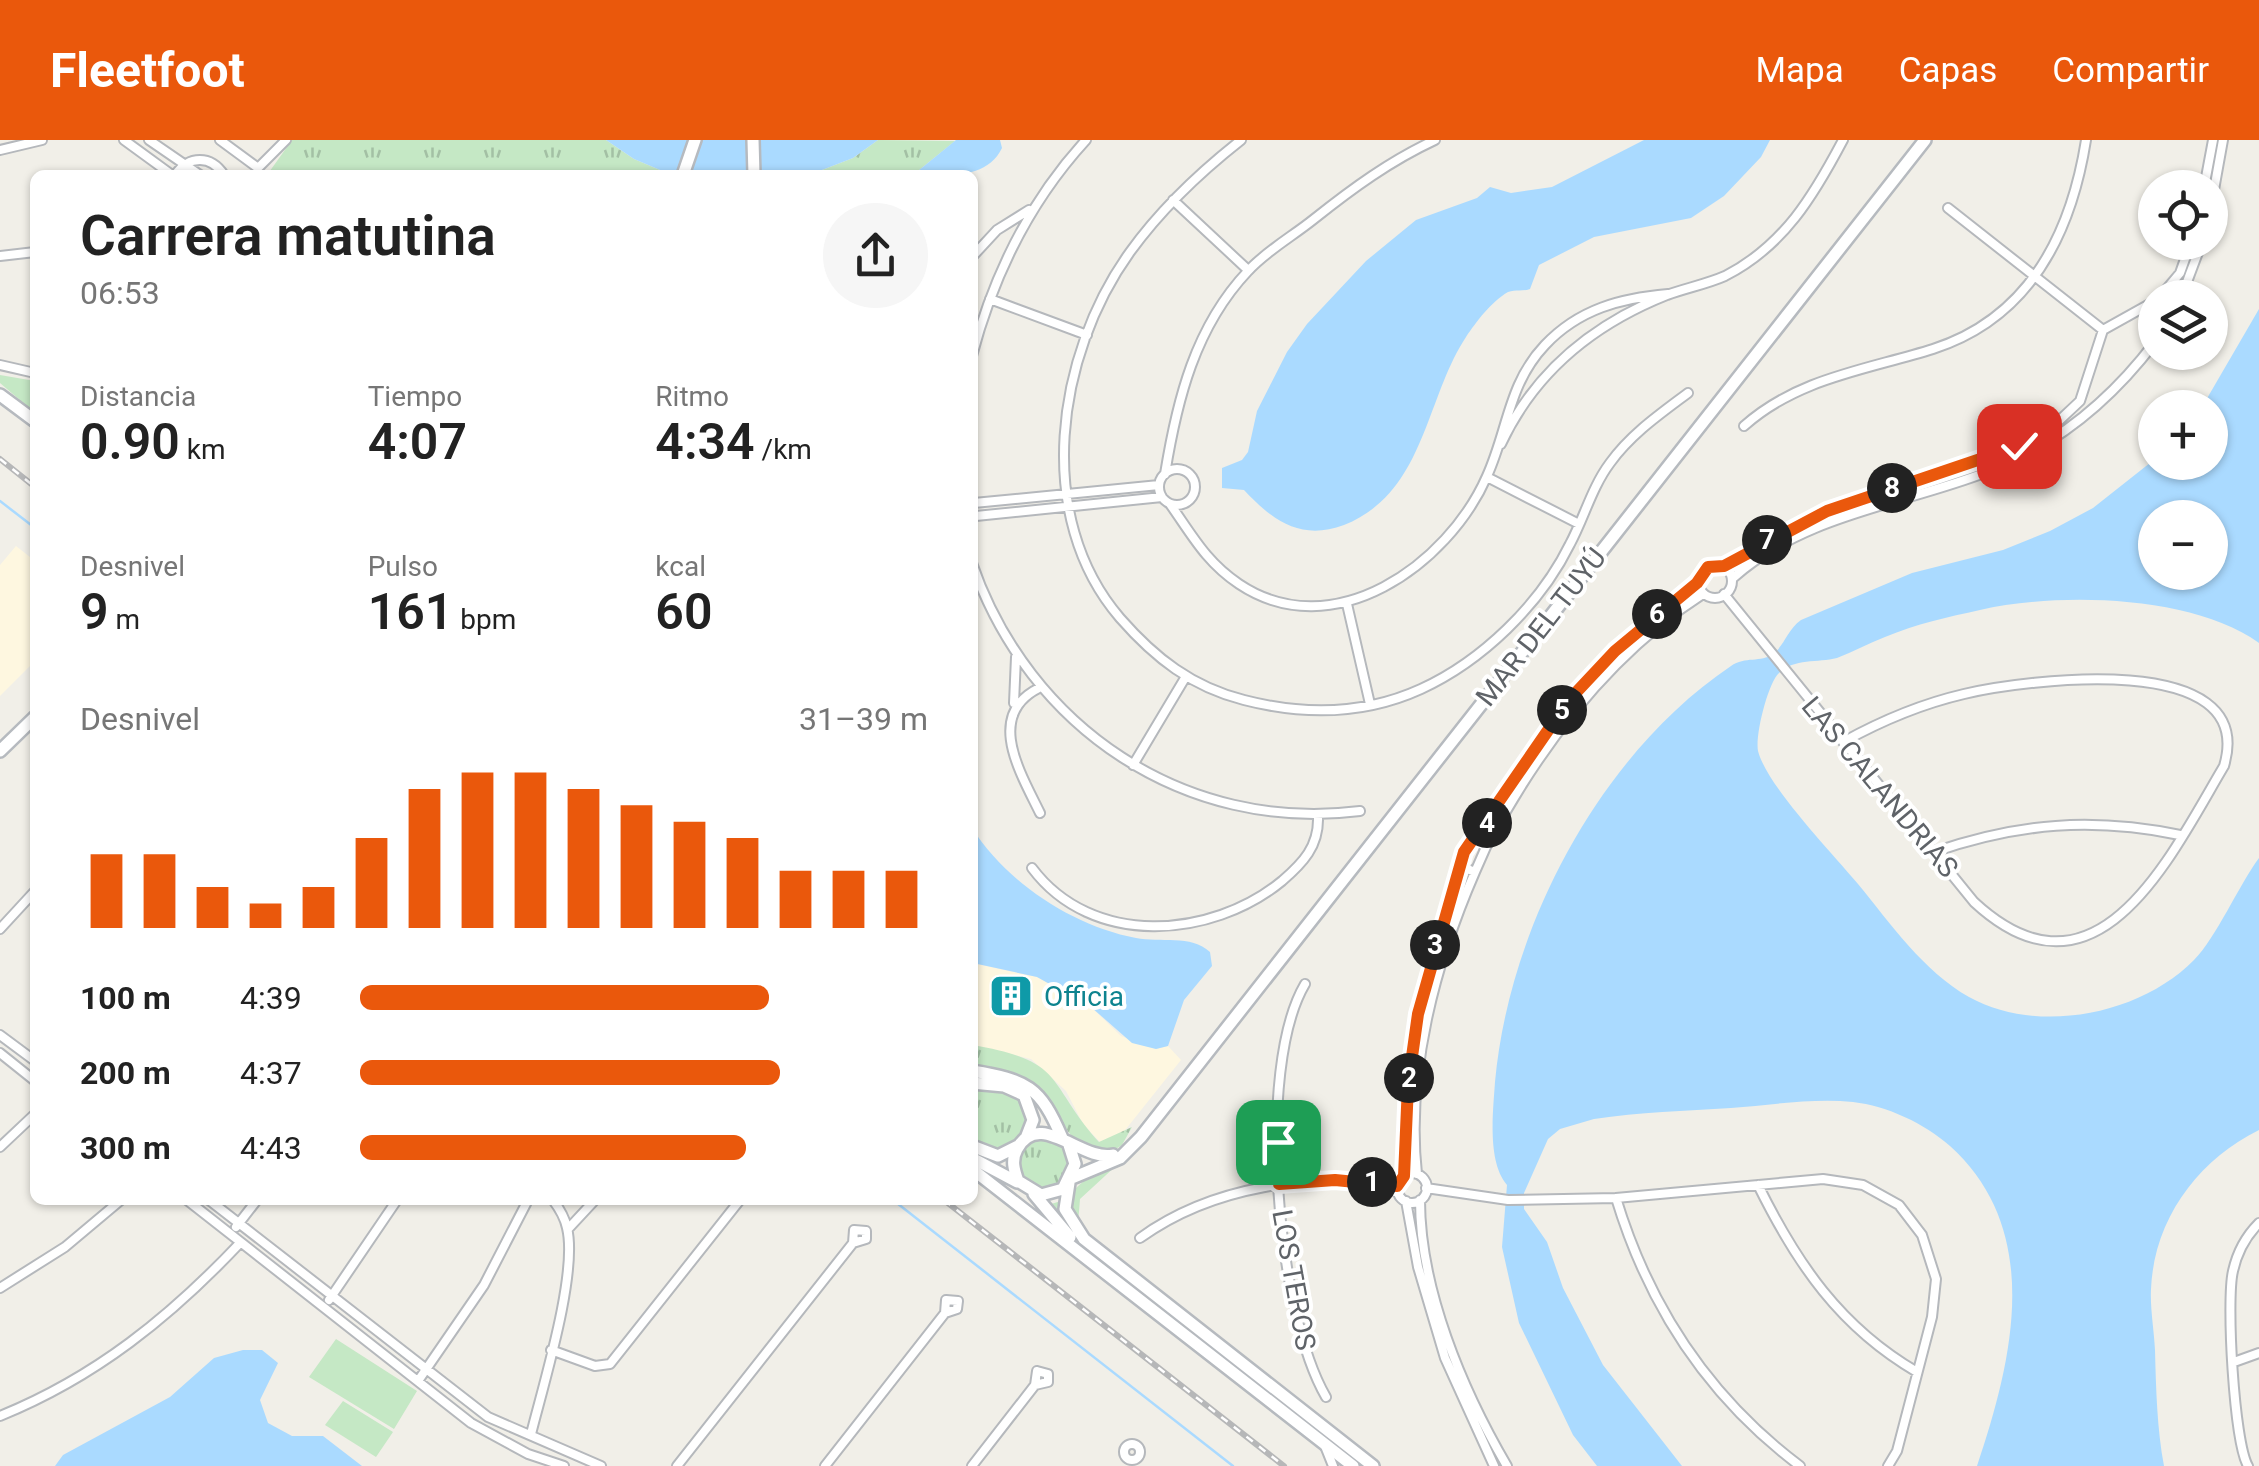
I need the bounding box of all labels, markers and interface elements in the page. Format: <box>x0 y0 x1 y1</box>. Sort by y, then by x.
text: Fleetfoot <box>50 42 245 99</box>
text: Mapa <box>1755 50 1844 91</box>
text: Capas <box>1899 50 1997 91</box>
text: Compartir <box>2052 50 2209 91</box>
map controls <box>2138 170 2228 590</box>
button: locate <box>2138 170 2228 260</box>
button: share <box>823 203 928 308</box>
text: Carrera matutina <box>80 204 496 268</box>
text: 06:53 <box>80 274 160 312</box>
button: layers <box>2138 280 2228 370</box>
text: Distancia <box>80 380 196 413</box>
text: Tiempo <box>368 380 462 413</box>
text: Ritmo <box>655 380 729 413</box>
button: + <box>2138 390 2228 480</box>
pin <box>1977 404 2062 489</box>
text: 0.90 <box>80 413 180 471</box>
text: 4:07 <box>368 413 467 471</box>
text: 4:34 <box>655 413 755 471</box>
icon: check <box>1992 419 2047 474</box>
text: km <box>180 433 226 466</box>
text: /km <box>755 433 812 466</box>
pin: 8 <box>1867 463 1917 513</box>
text: 8 <box>1884 471 1900 504</box>
button: − <box>2138 500 2228 590</box>
pin: 7 <box>1742 515 1792 565</box>
text: 7 <box>1759 523 1775 556</box>
street label: MAR DEL TUYÚ <box>1469 541 1613 713</box>
text: Desnivel <box>80 550 185 583</box>
text: Pulso <box>368 550 438 583</box>
text: kcal <box>655 550 706 583</box>
text: 9 <box>80 583 109 641</box>
text: 161 <box>368 583 453 641</box>
text: 60 <box>655 583 712 641</box>
pin: 6 <box>1632 589 1682 639</box>
text: 6 <box>1649 597 1665 630</box>
text: m <box>109 603 140 636</box>
text: bpm <box>453 603 516 636</box>
pin: 5 <box>1537 685 1587 735</box>
street label: LAS CALANDRIAS <box>1795 690 1965 884</box>
text: 5 <box>1554 693 1570 726</box>
text: Desnivel <box>80 700 200 738</box>
text: 31–39 m <box>799 700 928 738</box>
pin: 4 <box>1462 798 1512 848</box>
text: 4 <box>1479 806 1495 839</box>
pin: 3 <box>1410 920 1460 970</box>
text: 3 <box>1427 928 1443 961</box>
building icon: Officia <box>988 973 1034 1019</box>
text: 100 m <box>80 979 171 1017</box>
text: 4:39 <box>240 979 302 1017</box>
place label: Officia <box>1044 980 1124 1013</box>
pin: 2 <box>1384 1053 1434 1103</box>
text: 200 m <box>80 1054 171 1092</box>
text: 4:37 <box>240 1054 302 1092</box>
text: 2 <box>1401 1061 1417 1094</box>
pin <box>1236 1100 1321 1185</box>
icon: arrive <box>1251 1115 1306 1170</box>
text: 300 m <box>80 1129 171 1167</box>
text: 4:43 <box>240 1129 302 1167</box>
pin: 1 <box>1347 1157 1397 1207</box>
text: 1 <box>1364 1165 1380 1198</box>
street label: LOS TEROS <box>1265 1207 1323 1353</box>

